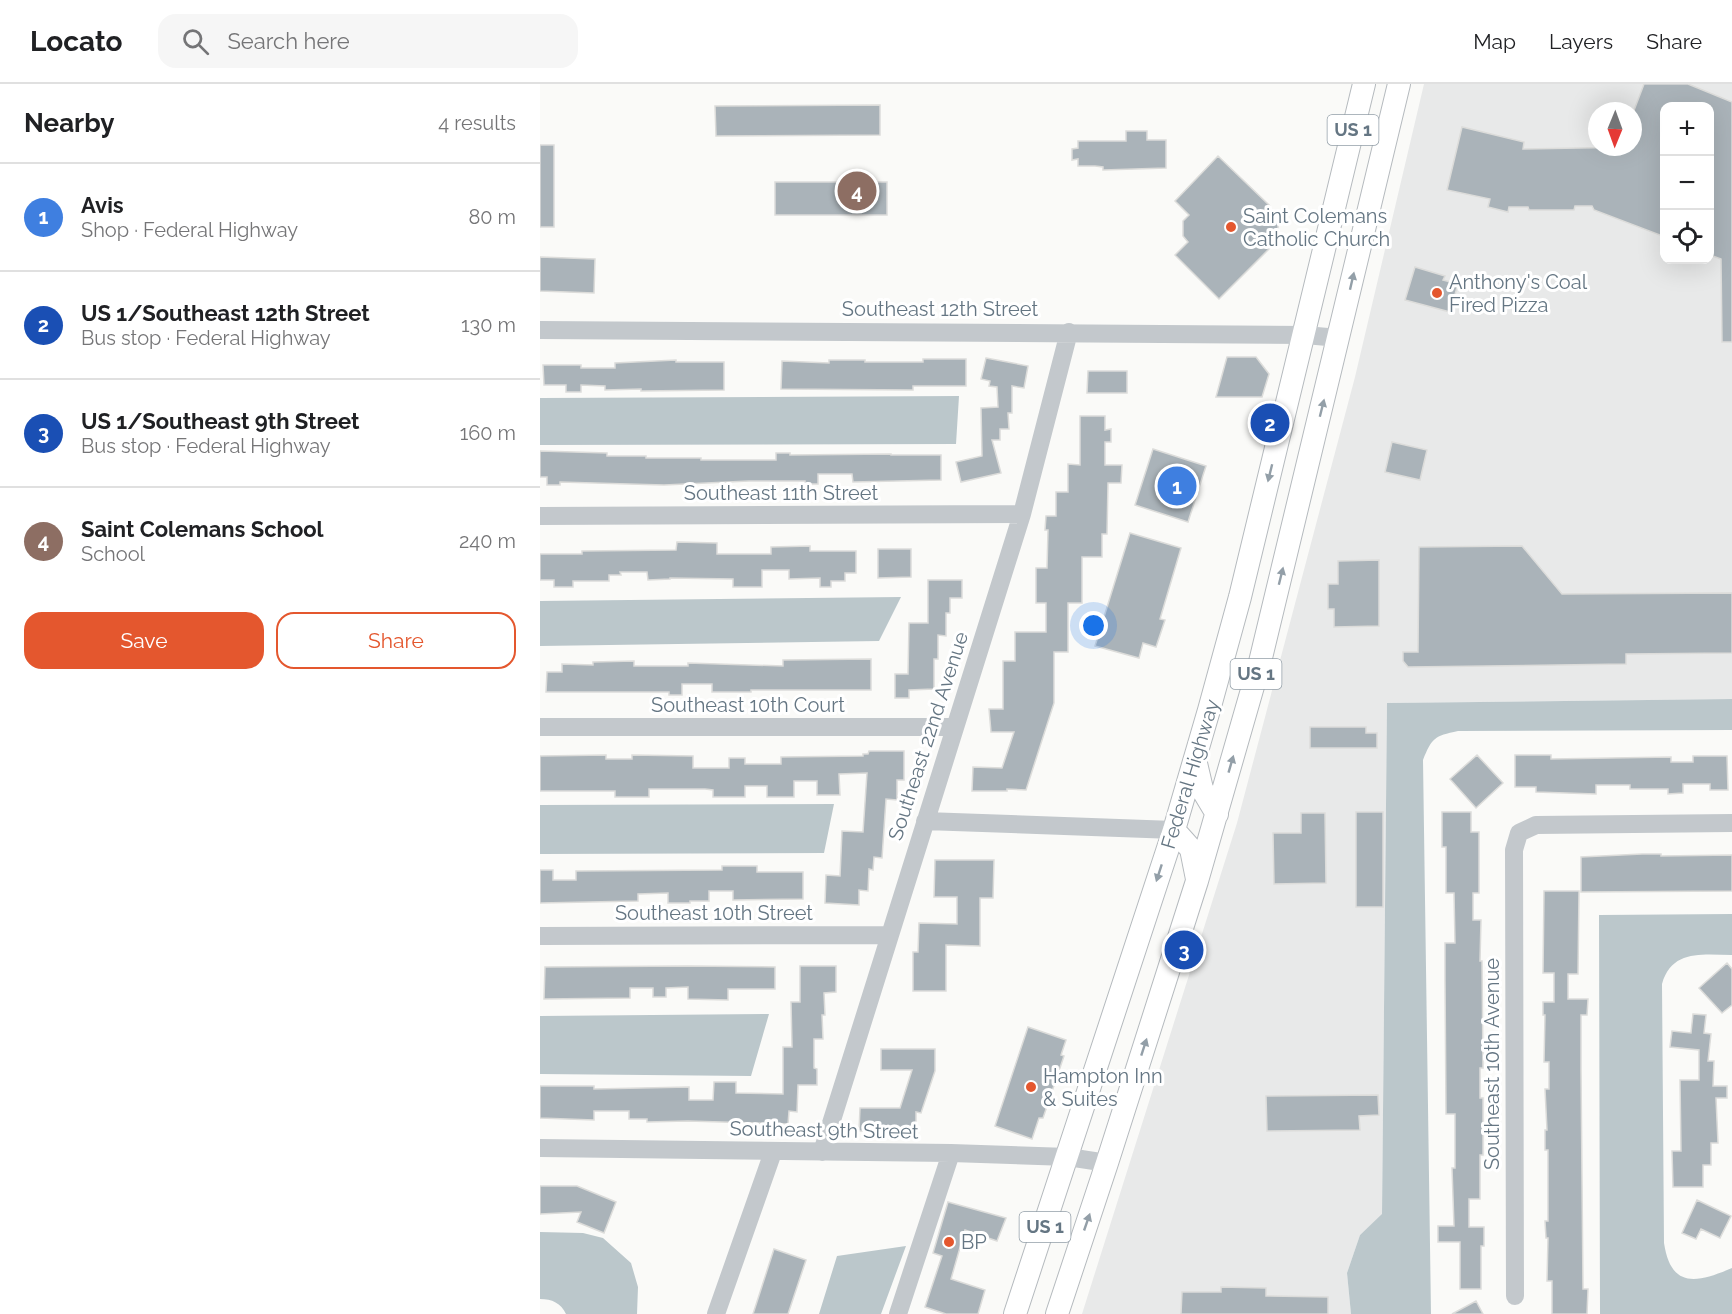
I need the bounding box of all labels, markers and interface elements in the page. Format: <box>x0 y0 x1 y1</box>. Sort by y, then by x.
search box <box>158 14 578 68</box>
text: Locato <box>30 25 122 58</box>
icon: search <box>179 25 212 58</box>
text: Search here <box>227 28 350 54</box>
text: Map <box>1473 29 1516 54</box>
text: Layers <box>1549 29 1613 54</box>
text: Share <box>1646 29 1702 54</box>
north arrow <box>1588 102 1642 156</box>
map controls <box>1660 102 1714 264</box>
button: + <box>1660 102 1714 156</box>
text: Nearby <box>24 108 114 138</box>
text: 4 results <box>438 111 516 135</box>
road number: US 1 <box>1328 115 1378 145</box>
button: − <box>1660 156 1714 210</box>
pin: 4 <box>838 168 876 214</box>
text: Avis <box>81 192 124 218</box>
place label: Saint Colemans Catholic Church <box>1243 204 1390 251</box>
text: 1 <box>39 205 48 229</box>
text: 80 m <box>468 205 516 229</box>
button: locate <box>1660 210 1714 264</box>
text: Shop · Federal Highway <box>81 218 298 242</box>
marker: Saint Colemans Catholic Church <box>1224 220 1238 234</box>
place label: Anthony's Coal Fired Pizza <box>1449 270 1588 317</box>
one-way arrow <box>1348 272 1358 290</box>
marker: Anthony's Coal Fired Pizza <box>1430 286 1444 300</box>
street label: Southeast 12th Street <box>842 297 1038 321</box>
text: US 1/Southeast 12th Street <box>81 300 370 326</box>
text: 2 <box>38 313 49 337</box>
text: 130 m <box>461 313 516 337</box>
text: Bus stop · Federal Highway <box>81 326 331 350</box>
one-way arrow <box>1317 398 1327 417</box>
pin: 2 <box>1250 400 1290 446</box>
text: US 1/Southeast 9th Street <box>81 408 359 434</box>
text: 3 <box>38 421 49 445</box>
text: 160 m <box>460 421 516 445</box>
text: Bus stop · Federal Highway <box>81 434 331 458</box>
pin: 1 <box>1158 464 1196 508</box>
one-way arrow <box>1265 464 1275 482</box>
street label: Southeast 11th Street <box>684 481 878 505</box>
text: Saint Colemans School <box>81 516 324 542</box>
text: 4 <box>38 529 49 553</box>
text: 240 m <box>459 529 516 553</box>
text: School <box>81 542 145 566</box>
one-way arrow <box>1277 566 1287 585</box>
your location <box>1079 611 1108 640</box>
button: Save <box>24 612 264 669</box>
button: Share <box>276 612 516 669</box>
street label: Southeast 22nd Avenue <box>883 628 973 843</box>
road number: US 1 <box>1230 659 1282 689</box>
street label: Southeast 10th Court <box>651 693 845 717</box>
street label: Federal Highway <box>1156 696 1224 852</box>
one-way arrow <box>1227 755 1236 773</box>
one-way arrow <box>1154 864 1164 882</box>
street label: Southeast 10th Street <box>615 901 813 925</box>
pin: 3 <box>1164 928 1204 972</box>
street label: Southeast 10th Avenue <box>1480 958 1504 1170</box>
one-way arrow <box>1140 1038 1149 1056</box>
place label: Hampton Inn & Suites <box>1043 1064 1163 1111</box>
marker: Hampton Inn & Suites <box>1024 1080 1038 1094</box>
street label: Southeast 9th Street <box>729 1116 919 1144</box>
road number: US 1 <box>1020 1212 1070 1242</box>
one-way arrow <box>1083 1213 1093 1231</box>
place label: BP <box>961 1230 987 1254</box>
marker: BP <box>942 1235 956 1249</box>

